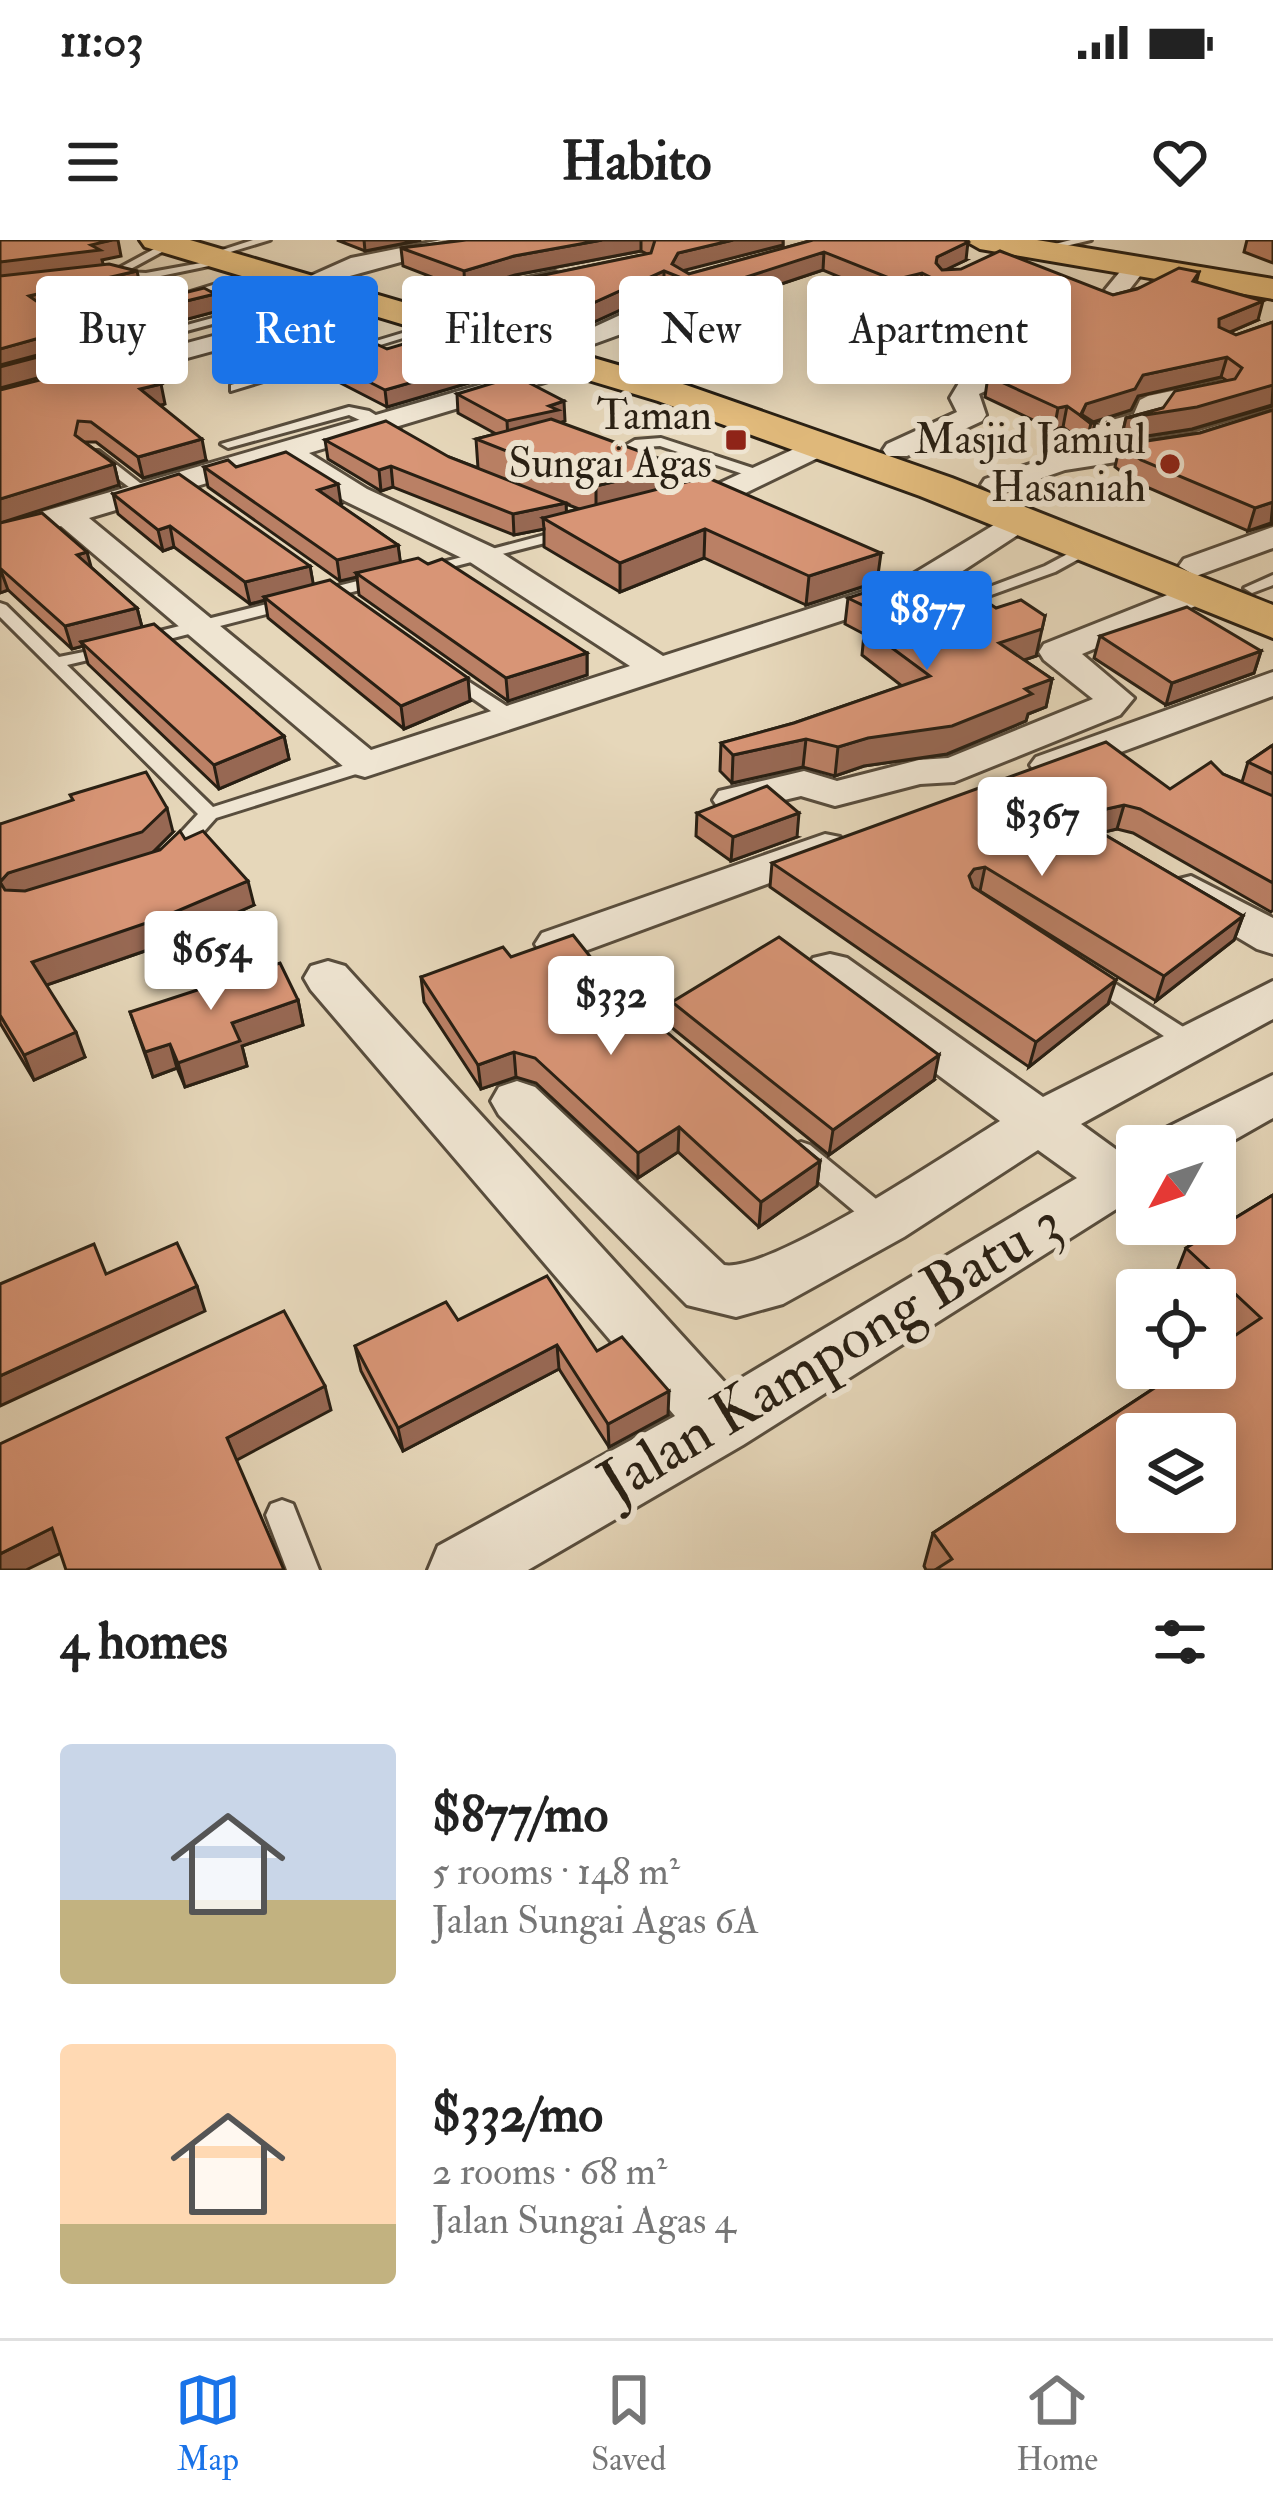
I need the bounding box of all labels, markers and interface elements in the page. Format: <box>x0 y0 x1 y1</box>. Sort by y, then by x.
text: 11:03 <box>60 14 144 70</box>
text: Habito <box>561 128 712 196</box>
icon: menu <box>60 129 126 195</box>
icon: heart <box>1147 129 1213 195</box>
chip: Buy <box>36 276 188 384</box>
chip: Rent <box>212 276 378 384</box>
chip: Filters <box>402 276 595 384</box>
chip: New <box>619 276 783 384</box>
chip: Apartment <box>807 276 1071 384</box>
place label: Taman Sungai Agas <box>508 390 712 490</box>
place label: Masjid Jamiul Hasaniah <box>914 414 1146 514</box>
marker: Taman Sungai Agas <box>723 427 749 453</box>
marker: Masjid Jamiul Hasaniah <box>1157 451 1183 477</box>
pin: $877 <box>856 571 998 673</box>
text: $877 <box>889 585 965 634</box>
pin: $367 <box>971 777 1113 879</box>
text: $367 <box>1005 791 1079 840</box>
pin: $654 <box>140 911 282 1013</box>
text: $654 <box>172 925 250 974</box>
pin: $332 <box>540 956 682 1058</box>
text: $332 <box>575 970 647 1019</box>
north arrow <box>1116 1125 1236 1245</box>
map controls <box>1116 1125 1236 1533</box>
street label: Jalan Kampong Batu 3 <box>584 1185 1076 1522</box>
button: locate <box>1116 1269 1236 1389</box>
button: layers <box>1116 1413 1236 1533</box>
icon: filters <box>1147 1609 1213 1675</box>
text: 4 homes <box>60 1610 228 1674</box>
text: $877/mo <box>432 1783 608 1847</box>
icon: home <box>156 1792 300 1936</box>
text: 5 rooms · 148 m² <box>432 1847 680 1896</box>
text: Jalan Sungai Agas 6A <box>432 1896 759 1945</box>
text: $332/mo <box>432 2083 603 2147</box>
icon: home <box>156 2092 300 2236</box>
text: 2 rooms · 68 m² <box>432 2147 667 2196</box>
text: Jalan Sungai Agas 4 <box>432 2196 736 2245</box>
tab: Map <box>175 2367 241 2480</box>
tab: Saved <box>591 2367 666 2480</box>
tab: Home <box>1016 2367 1098 2480</box>

